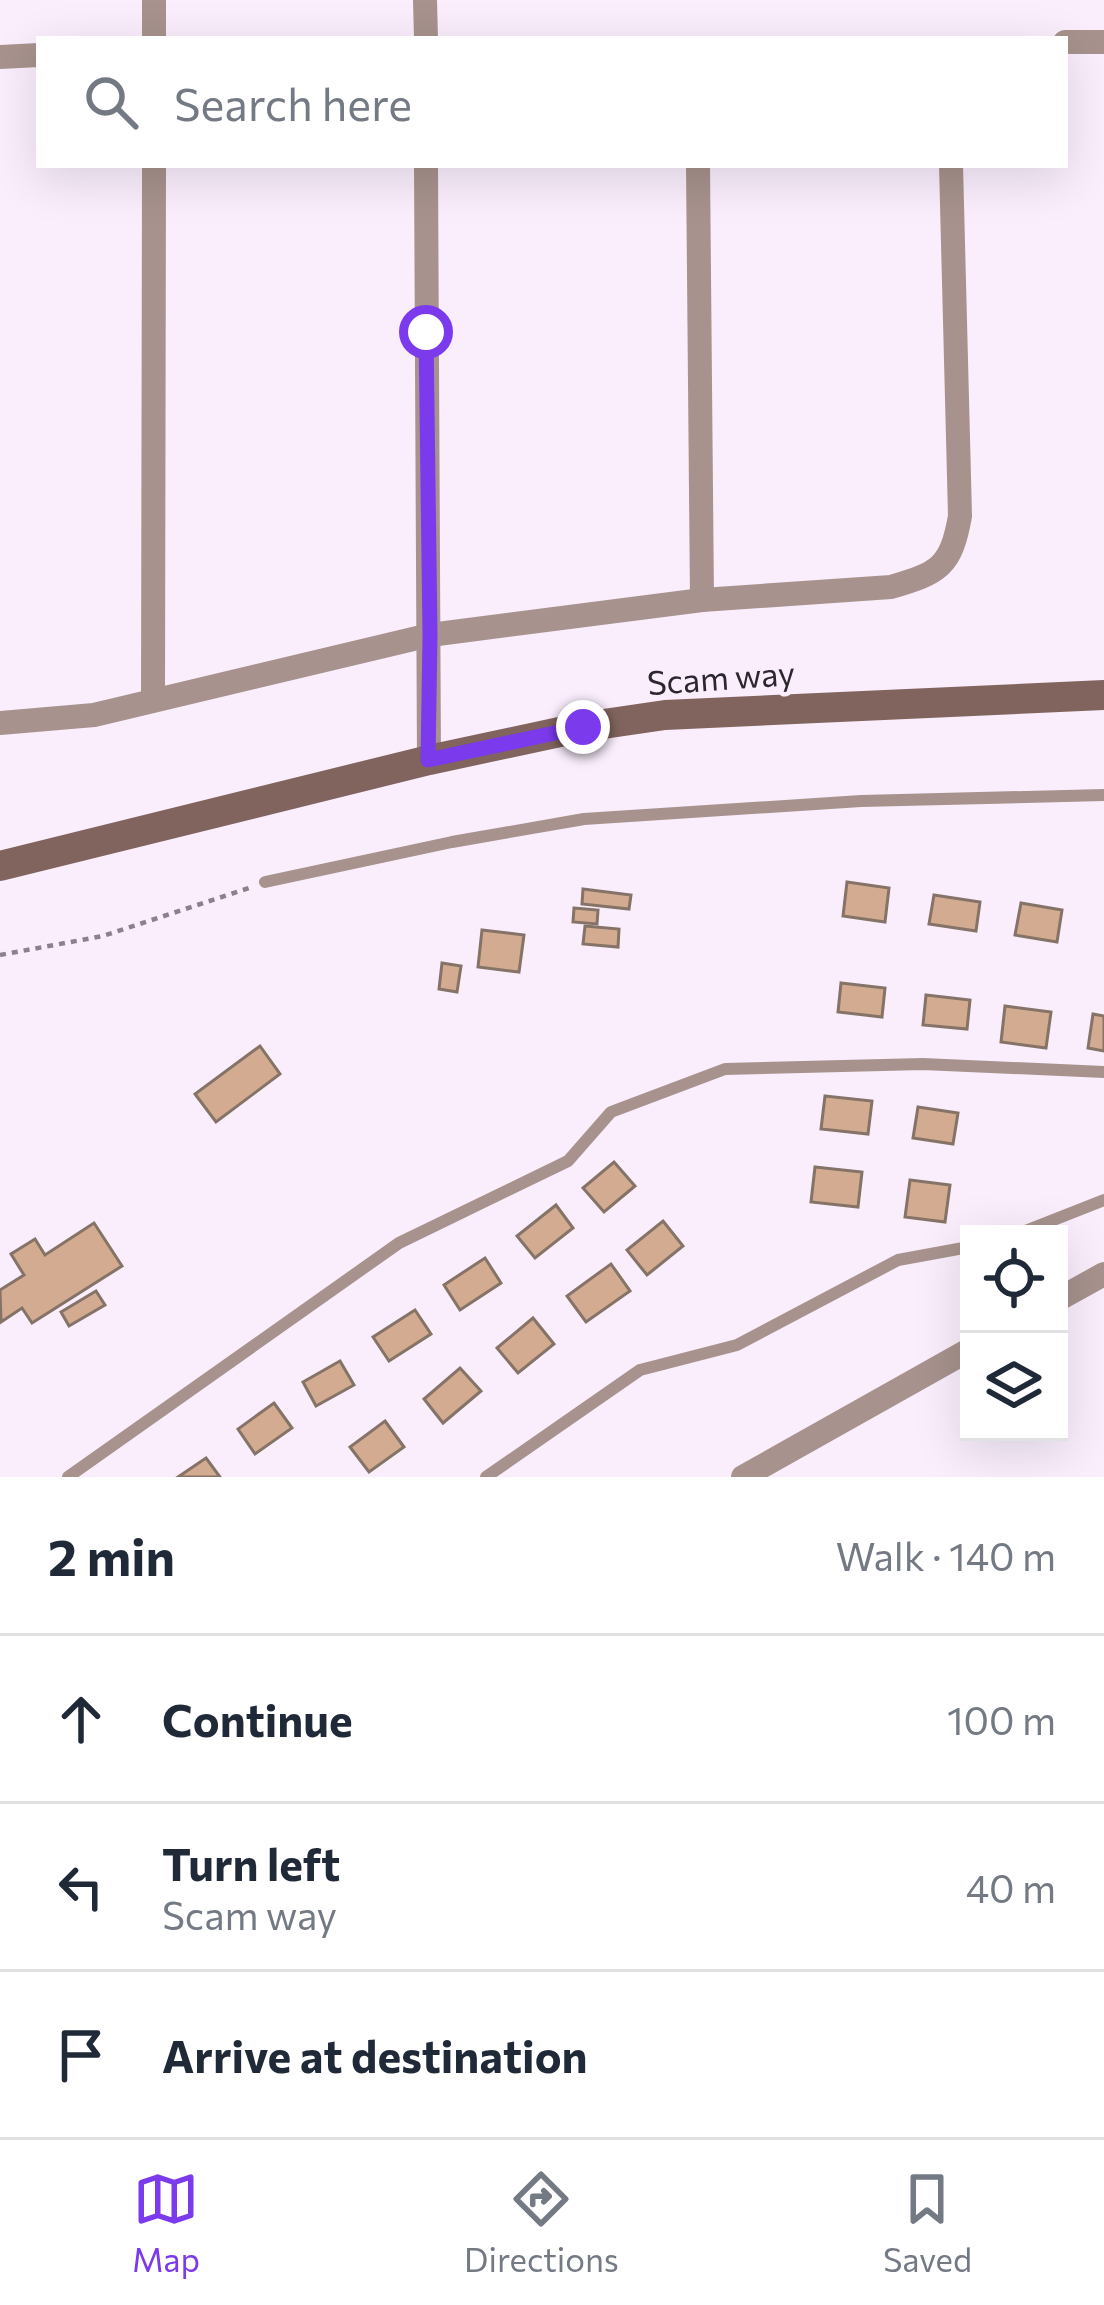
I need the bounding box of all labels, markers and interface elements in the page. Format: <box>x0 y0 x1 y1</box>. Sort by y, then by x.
search box <box>36 36 1068 168</box>
icon: search <box>78 69 144 135</box>
text: Search here <box>174 75 412 130</box>
route start <box>399 305 453 359</box>
street label: Scam way <box>646 651 796 702</box>
route end <box>556 700 610 754</box>
map controls <box>960 1225 1068 1441</box>
button: locate <box>960 1225 1068 1333</box>
button: layers <box>960 1333 1068 1441</box>
text: 2 min <box>48 1524 175 1587</box>
text: Walk · 140 m <box>836 1531 1056 1579</box>
icon: ahead <box>48 1686 114 1752</box>
text: Continue <box>162 1691 353 1746</box>
text: 100 m <box>947 1695 1056 1743</box>
text: Turn left <box>162 1835 340 1890</box>
icon: left <box>48 1854 114 1920</box>
text: 40 m <box>966 1863 1056 1911</box>
text: Scam way <box>162 1890 337 1938</box>
icon: arrive <box>48 2022 114 2088</box>
text: Arrive at destination <box>162 2027 588 2082</box>
tab: Map <box>132 2166 200 2279</box>
tab: Directions <box>464 2166 619 2279</box>
tab: Saved <box>883 2166 972 2279</box>

